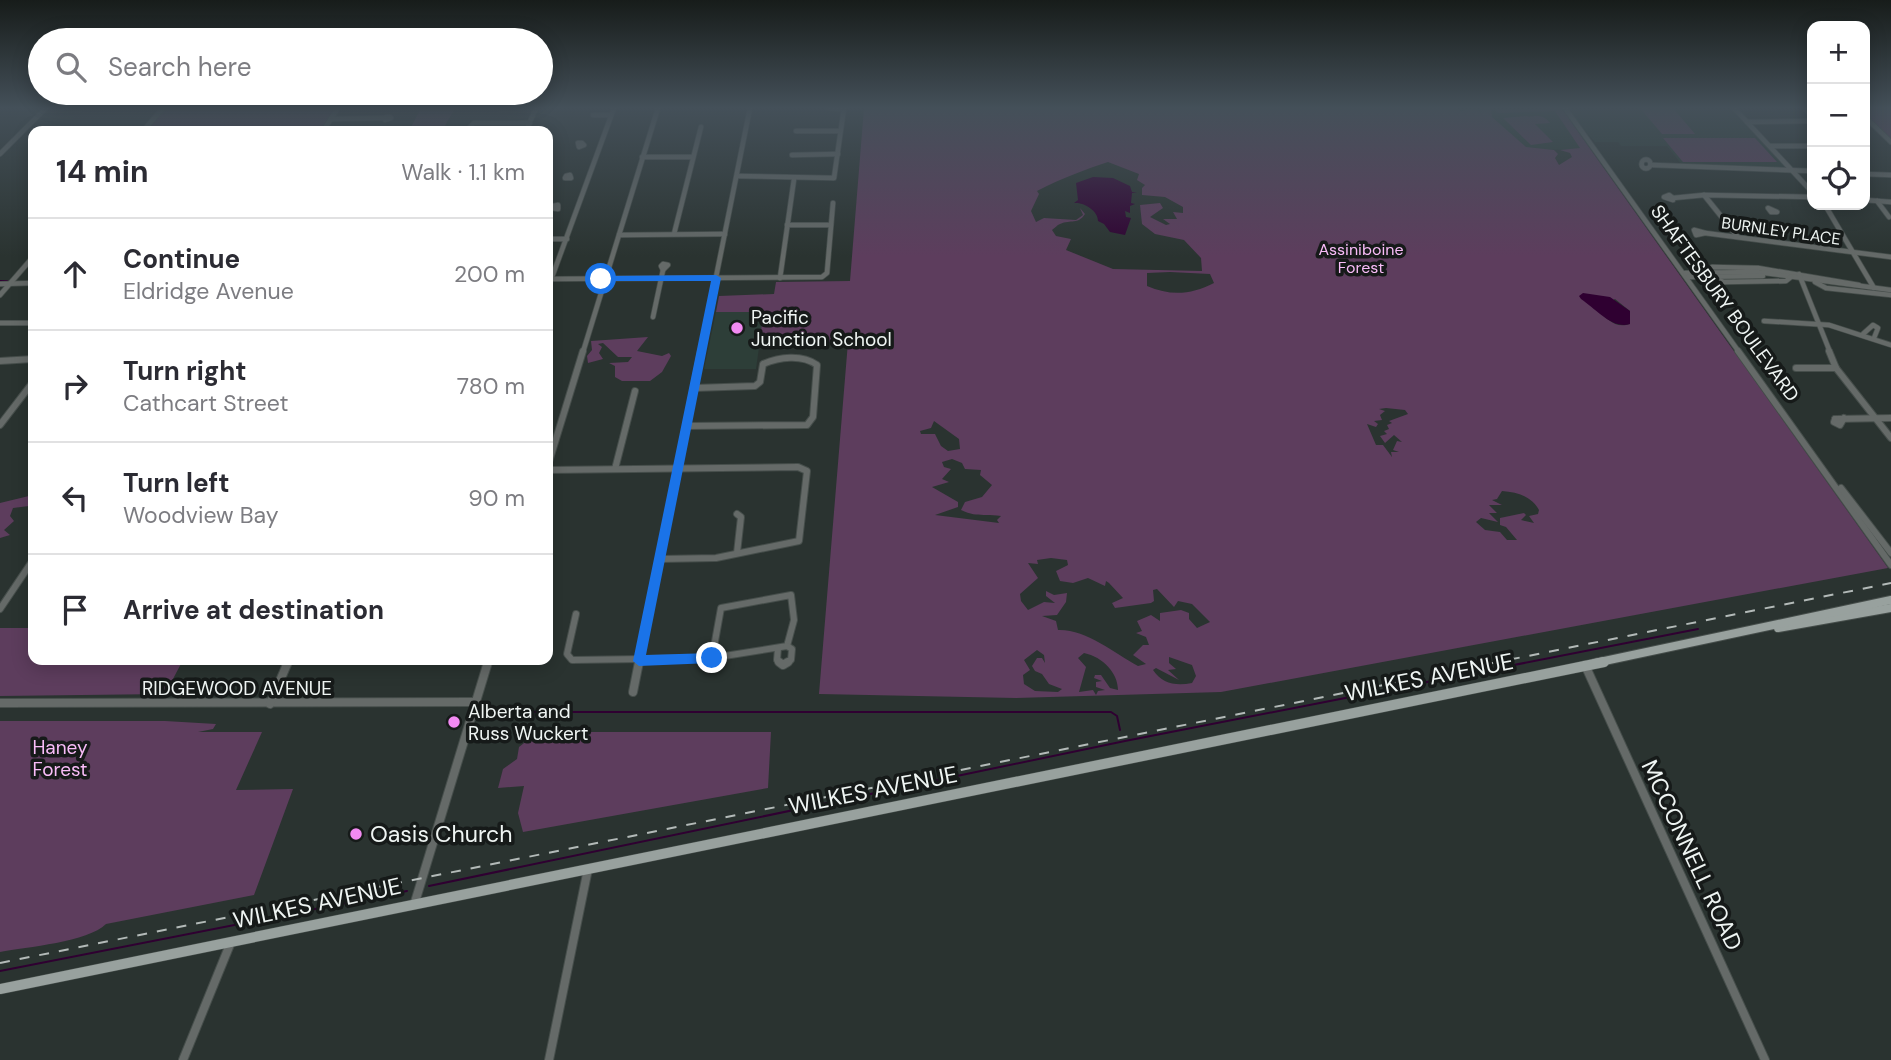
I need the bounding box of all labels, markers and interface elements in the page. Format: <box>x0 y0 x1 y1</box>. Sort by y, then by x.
map controls <box>1807 21 1870 210</box>
button: + <box>1807 21 1870 84</box>
search box <box>28 28 553 105</box>
icon: search <box>52 48 90 86</box>
text: Search here <box>108 50 251 84</box>
button: − <box>1807 84 1870 147</box>
button: locate <box>1807 147 1870 210</box>
text: 14 min <box>56 152 148 191</box>
text: Walk · 1.1 km <box>401 157 525 187</box>
street label: SHAFTESBURY BOULEVARD <box>1645 200 1805 406</box>
street label: BURNLEY PLACE <box>1720 212 1842 250</box>
park label: Assiniboine Forest <box>1318 239 1404 278</box>
text: Continue <box>123 242 240 276</box>
icon: ahead <box>56 255 94 293</box>
text: 200 m <box>454 259 525 289</box>
route start <box>585 263 616 294</box>
text: Eldridge Avenue <box>123 276 294 306</box>
place label: Pacific Junction School <box>751 305 892 352</box>
marker: Pacific Junction School <box>729 320 745 336</box>
text: Turn right <box>123 354 247 388</box>
icon: right <box>56 367 94 405</box>
text: 780 m <box>457 371 525 401</box>
text: Cathcart Street <box>123 388 288 418</box>
text: Turn left <box>123 466 230 500</box>
icon: left <box>56 479 94 517</box>
text: 90 m <box>468 483 525 513</box>
text: Woodview Bay <box>123 500 279 530</box>
icon: arrive <box>56 591 94 629</box>
text: Arrive at destination <box>123 593 384 627</box>
route end <box>696 642 727 673</box>
street label: WILKES AVENUE <box>1342 646 1516 708</box>
street label: RIDGEWOOD AVENUE <box>142 676 332 701</box>
place label: Alberta and Russ Wuckert <box>468 699 588 746</box>
marker: Alberta and Russ Wuckert <box>446 714 462 730</box>
park label: Haney Forest <box>32 735 88 782</box>
street label: MCCONNELL ROAD <box>1635 755 1749 955</box>
street label: WILKES AVENUE <box>786 759 960 821</box>
place label: Oasis Church <box>370 819 512 849</box>
marker: Oasis Church <box>348 826 364 842</box>
street label: WILKES AVENUE <box>230 871 404 935</box>

